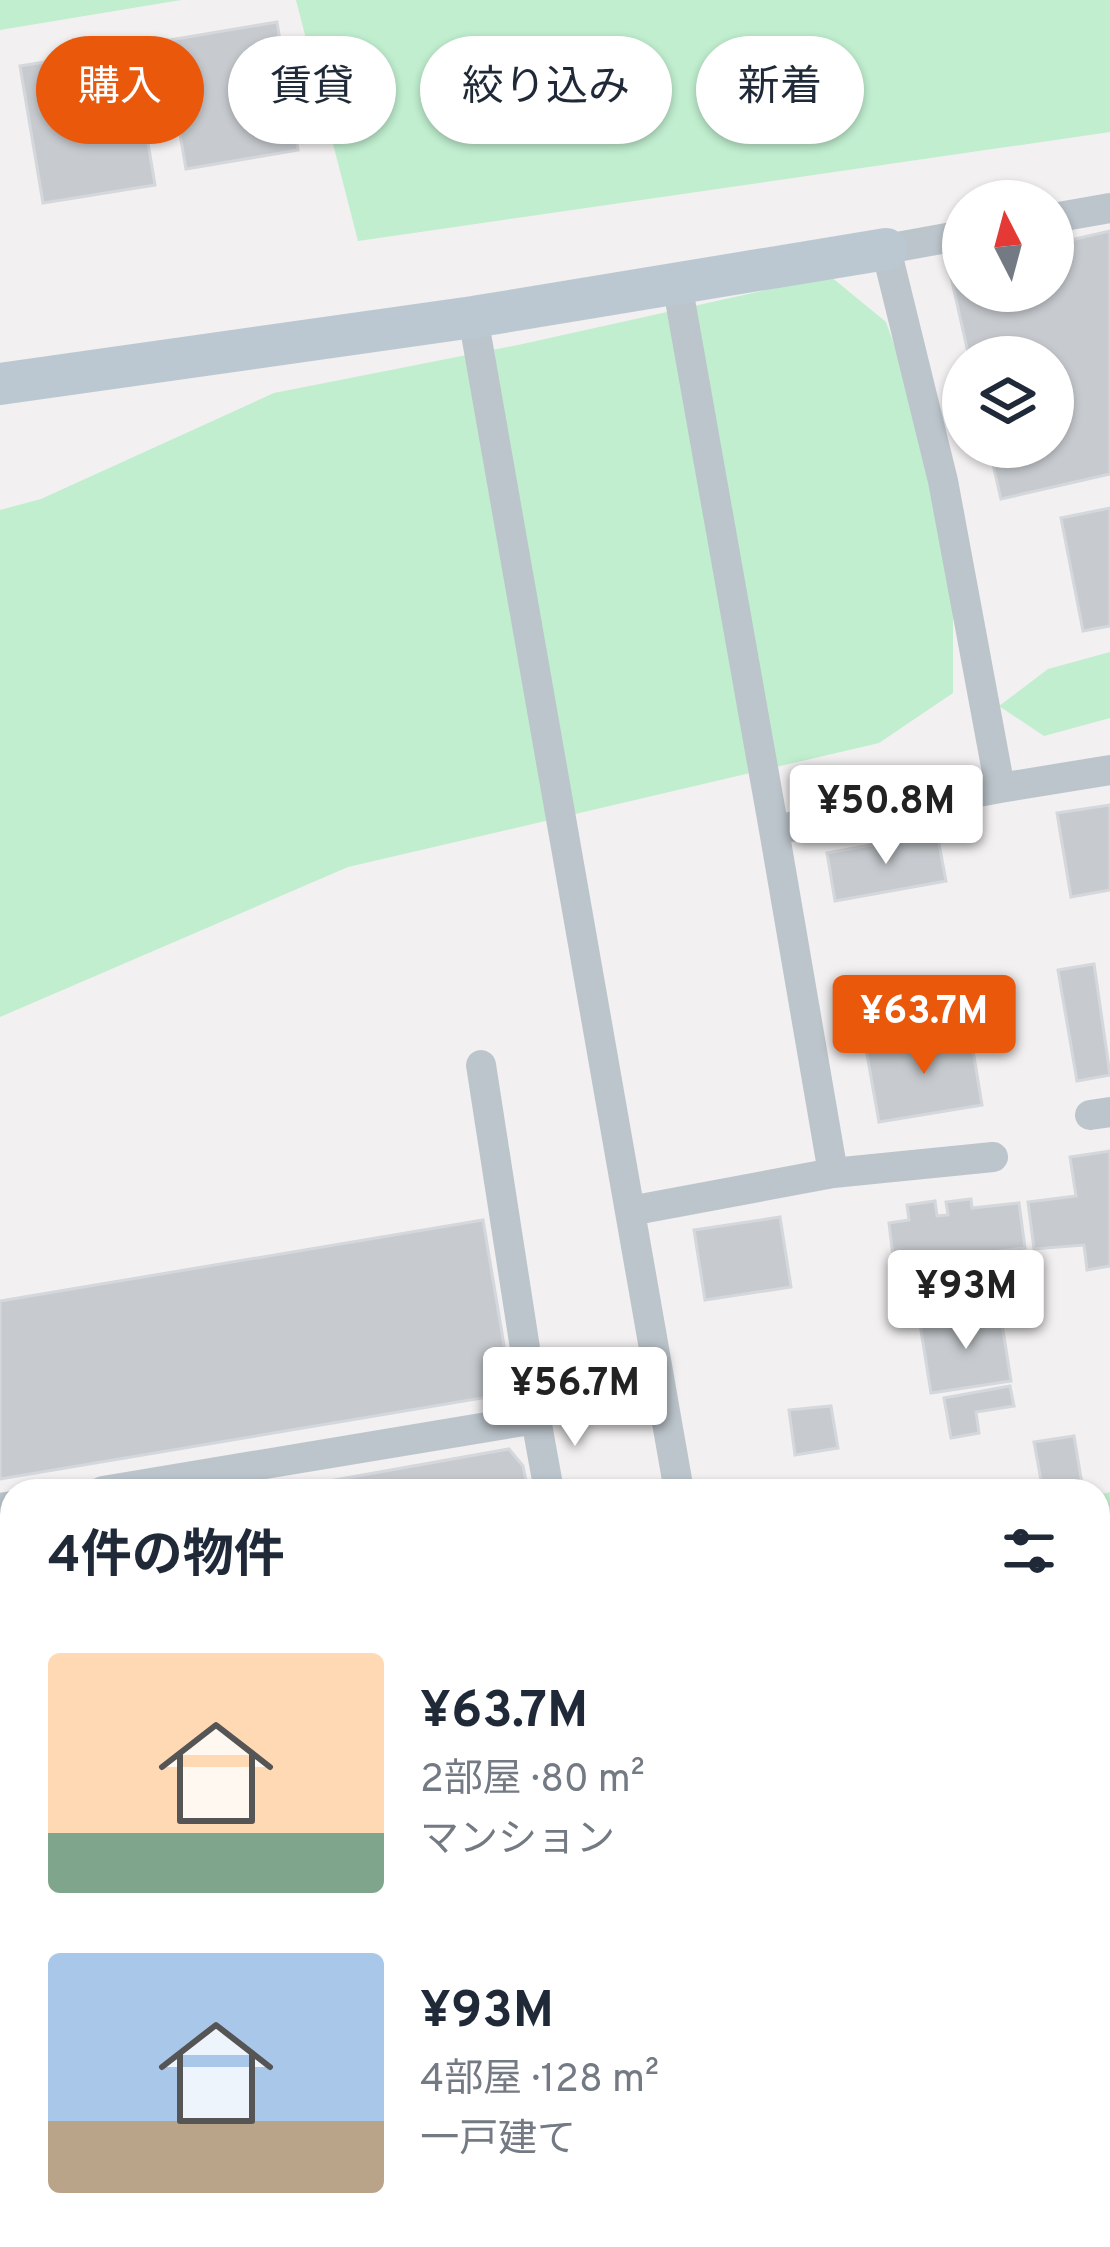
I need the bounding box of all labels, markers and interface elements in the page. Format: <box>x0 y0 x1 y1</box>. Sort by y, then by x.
chip: 購入 <box>36 36 204 144</box>
chip: 賃貸 <box>228 36 396 144</box>
chip: 絞り込み <box>420 36 672 144</box>
chip: 新着 <box>696 36 864 144</box>
north arrow <box>942 180 1074 312</box>
map controls <box>942 180 1074 468</box>
button: layers <box>942 336 1074 468</box>
pin: ¥50.8M <box>788 765 984 867</box>
text: ¥50.8M <box>817 779 955 828</box>
pin: ¥63.7M <box>826 975 1022 1077</box>
text: ¥63.7M <box>860 989 988 1038</box>
pin: ¥93M <box>895 1250 1037 1352</box>
text: ¥93M <box>915 1264 1017 1313</box>
pin: ¥56.7M <box>477 1347 673 1449</box>
text: ¥56.7M <box>510 1361 640 1410</box>
icon: filters <box>996 1518 1062 1584</box>
text: 4件の物件 <box>48 1526 285 1591</box>
text: ¥63.7M <box>420 1681 588 1746</box>
icon: home <box>144 1701 288 1845</box>
text: 2部屋 · 80 m² <box>420 1757 645 1806</box>
text: マンション <box>420 1817 615 1866</box>
text: ¥93M <box>420 1981 554 2046</box>
icon: home <box>144 2001 288 2145</box>
text: 4部屋 · 128 m² <box>420 2057 659 2106</box>
text: 一戸建て <box>420 2117 576 2166</box>

